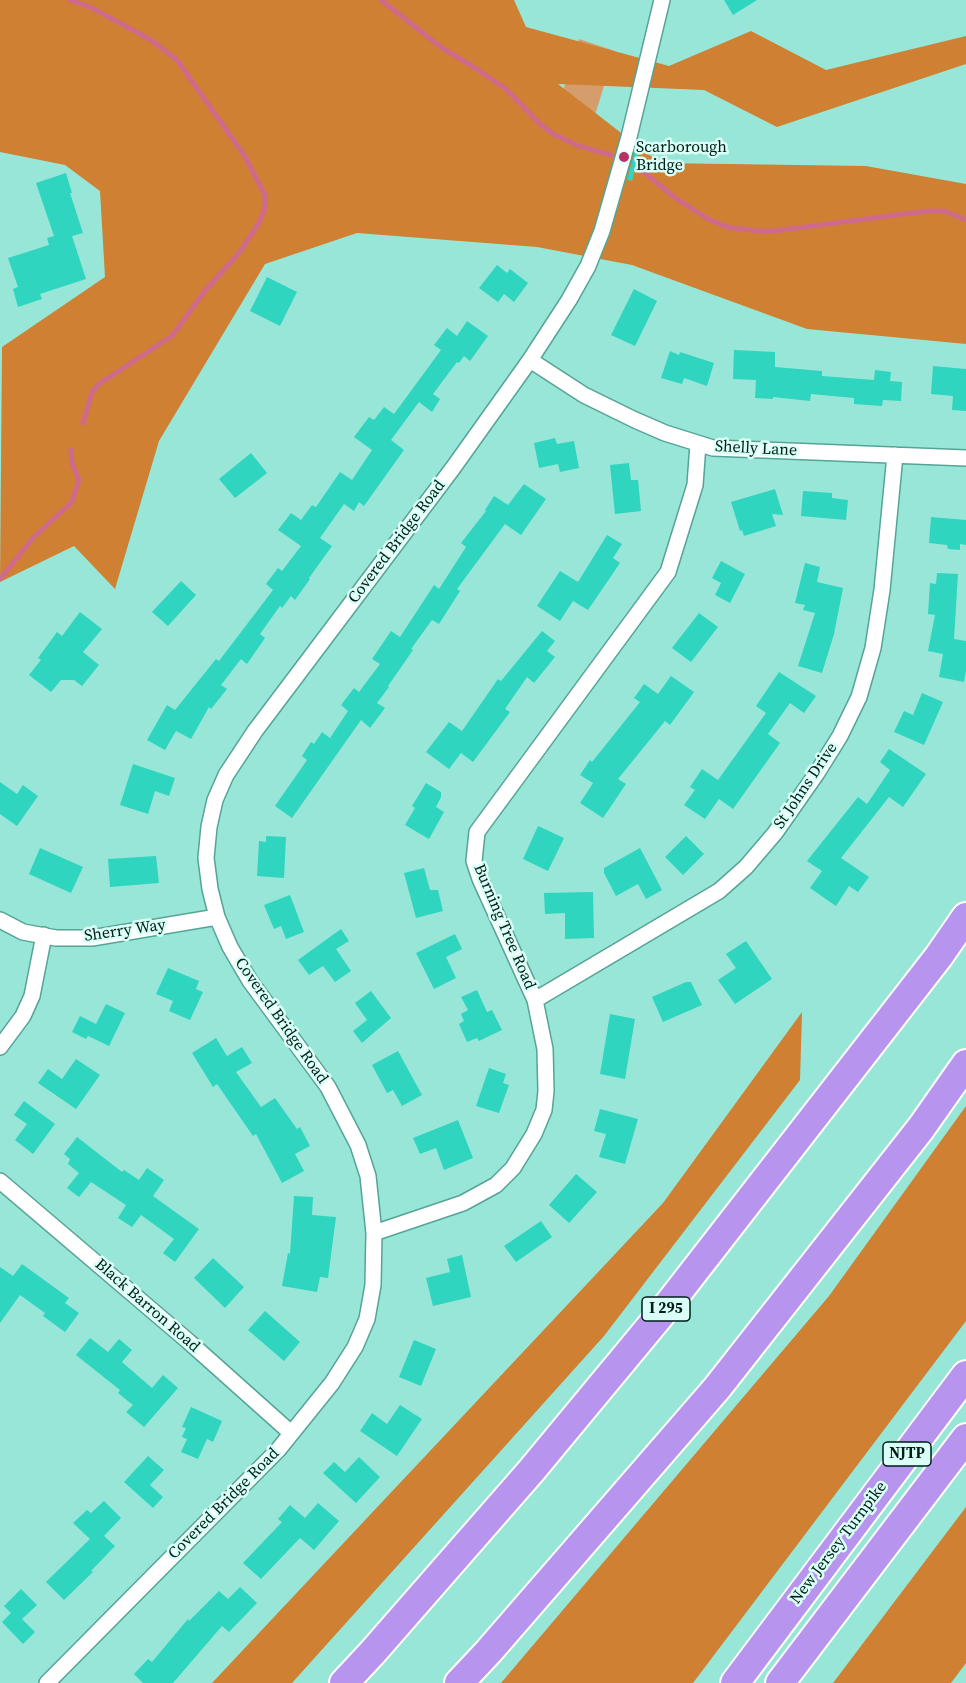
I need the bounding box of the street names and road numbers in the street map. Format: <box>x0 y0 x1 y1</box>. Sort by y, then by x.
street label: Shelly Lane <box>714 437 798 461</box>
street label: Covered Bridge Road <box>344 477 450 607</box>
street label: St Johns Drive <box>770 739 842 833</box>
street label: Burning Tree Road <box>469 862 539 992</box>
street label: Sherry Way <box>83 916 167 946</box>
street label: Covered Bridge Road <box>230 954 332 1088</box>
street label: Black Barron Road <box>91 1255 203 1357</box>
road number: I 295 <box>642 1297 690 1321</box>
road number: NJTP <box>883 1442 931 1466</box>
street label: Covered Bridge Road <box>164 1444 284 1564</box>
street label: New Jersey Turnpike <box>787 1478 891 1608</box>

